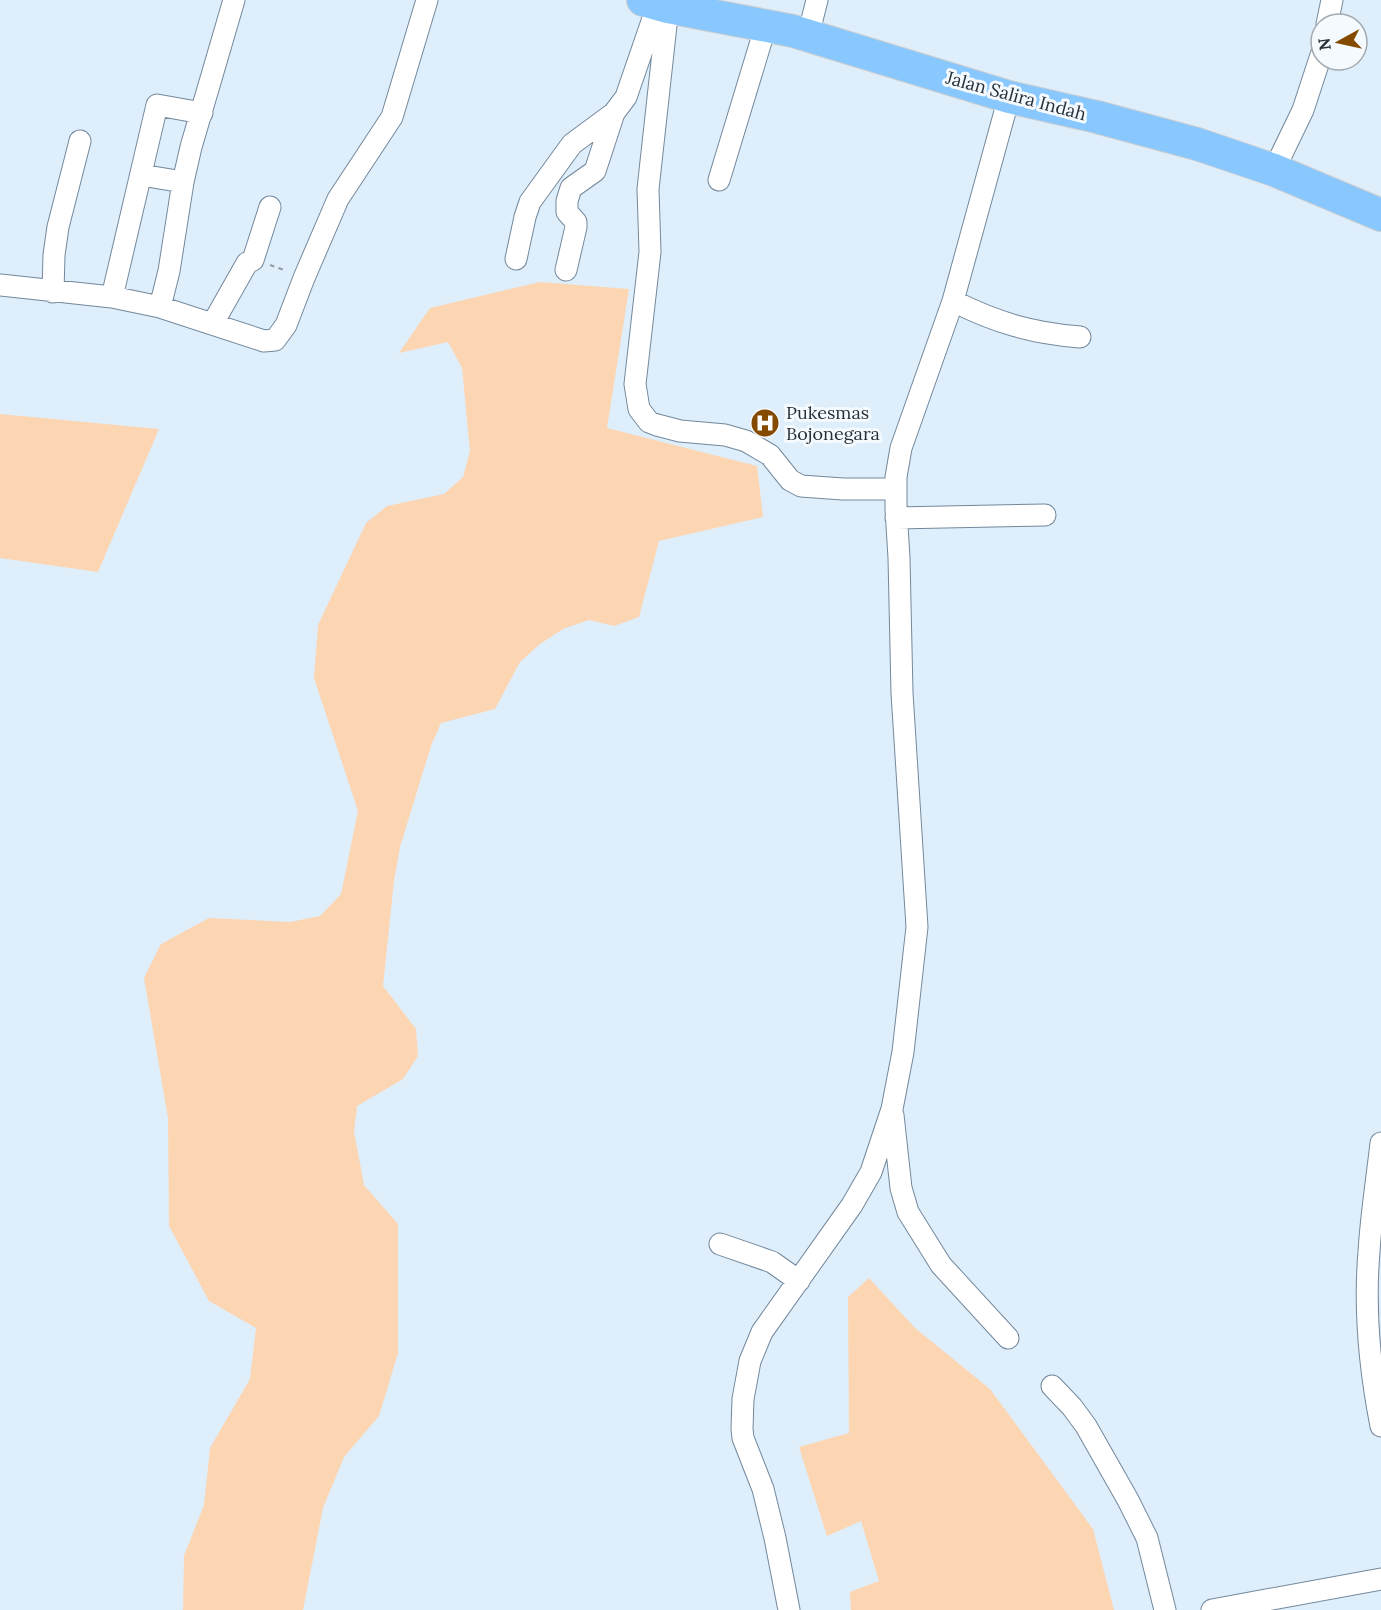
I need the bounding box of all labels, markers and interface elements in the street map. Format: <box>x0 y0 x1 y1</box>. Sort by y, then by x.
north arrow <box>1309 12 1369 72</box>
text: N <box>1313 37 1335 52</box>
street label: Jalan Salira Indah <box>942 65 1089 125</box>
place label: Pukesmas Bojonegara <box>786 401 880 445</box>
hospital icon: Pukesmas Bojonegara <box>749 407 781 439</box>

